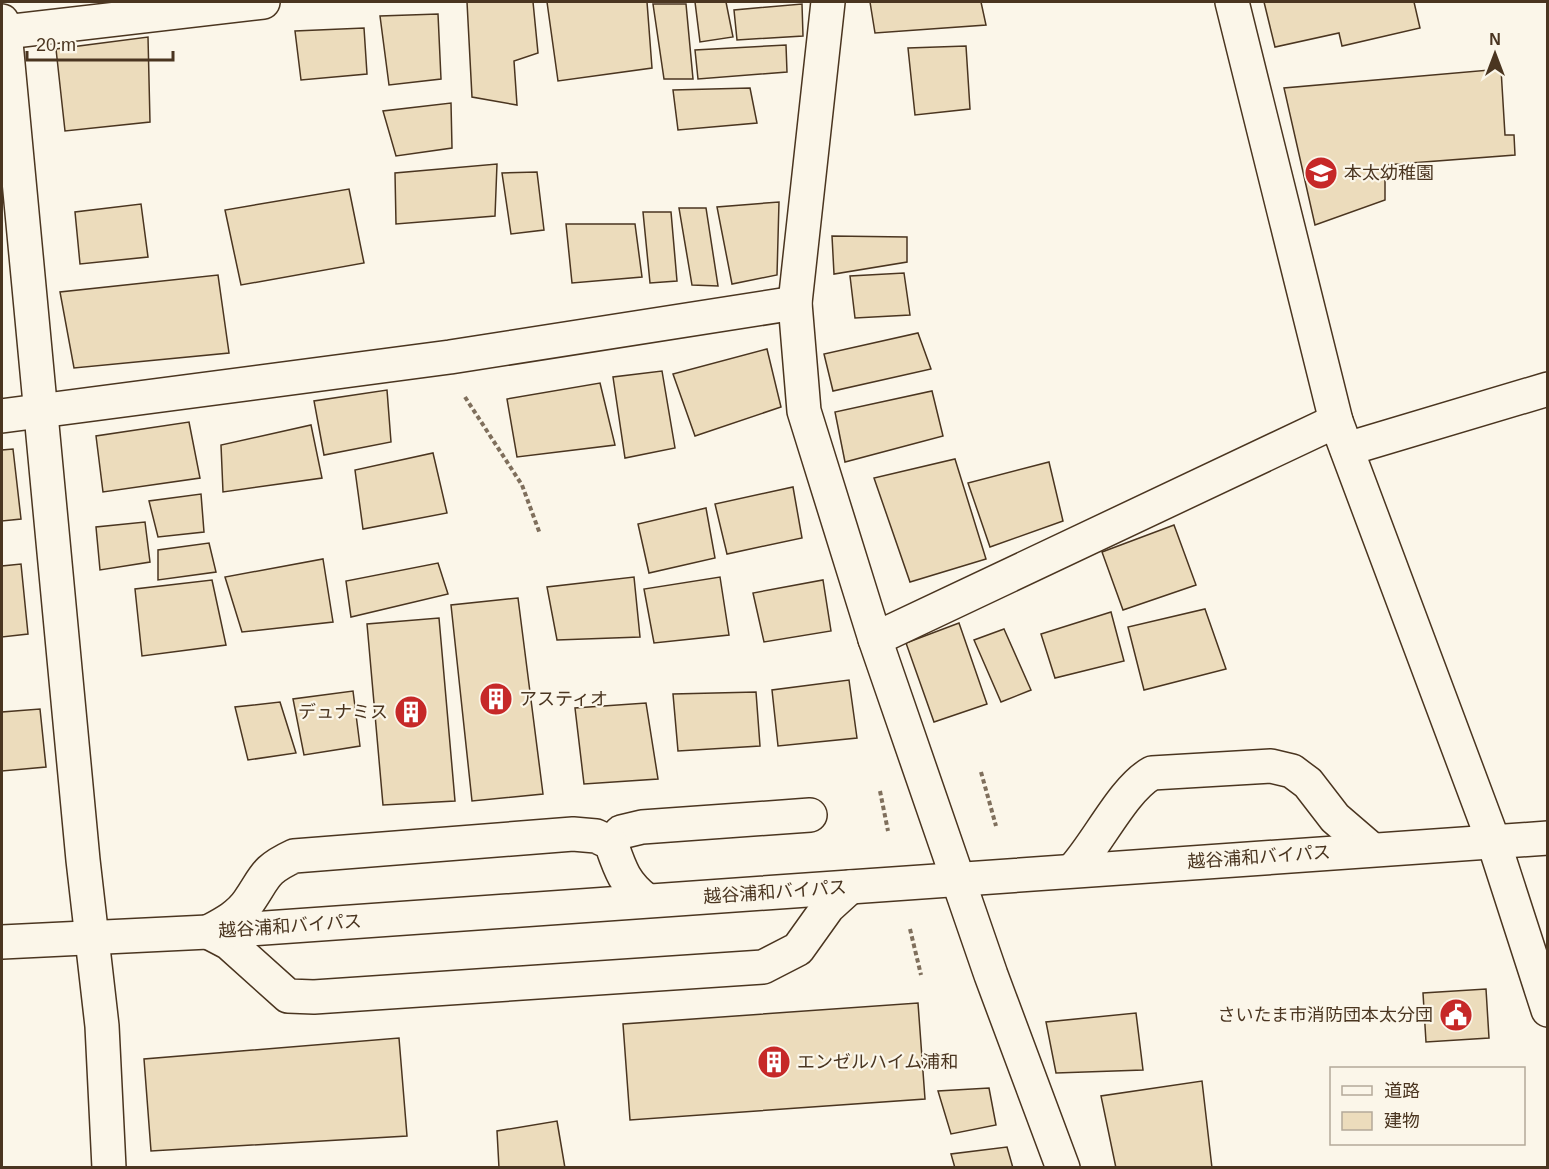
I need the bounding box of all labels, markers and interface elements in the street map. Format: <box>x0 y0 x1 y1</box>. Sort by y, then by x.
scale bar <box>27 24 172 62</box>
north arrow <box>1465 24 1525 84</box>
text: N <box>1489 31 1501 48</box>
text: 20 m <box>36 35 76 55</box>
school or university icon: 本太幼稚園 <box>1303 155 1339 191</box>
place label: 本太幼稚園 <box>1344 163 1434 183</box>
building icon: アスティオ <box>478 681 514 717</box>
place label: アスティオ <box>519 689 608 709</box>
building icon: デュナミス <box>393 694 429 730</box>
place label: デュナミス <box>298 702 388 722</box>
street label: 越谷浦和バイパス <box>1187 842 1331 872</box>
street label: 越谷浦和バイパス <box>703 877 847 907</box>
street label: 越谷浦和バイパス <box>218 911 362 941</box>
public building icon: さいたま市消防団本太分団 <box>1438 997 1474 1033</box>
place label: さいたま市消防団本太分団 <box>1218 1005 1433 1025</box>
building icon: エンゼルハイム浦和 <box>756 1044 792 1080</box>
place label: エンゼルハイム浦和 <box>797 1052 958 1072</box>
legend <box>1330 1067 1525 1145</box>
text: 道路 <box>1384 1081 1420 1101</box>
text: 建物 <box>1384 1111 1420 1131</box>

